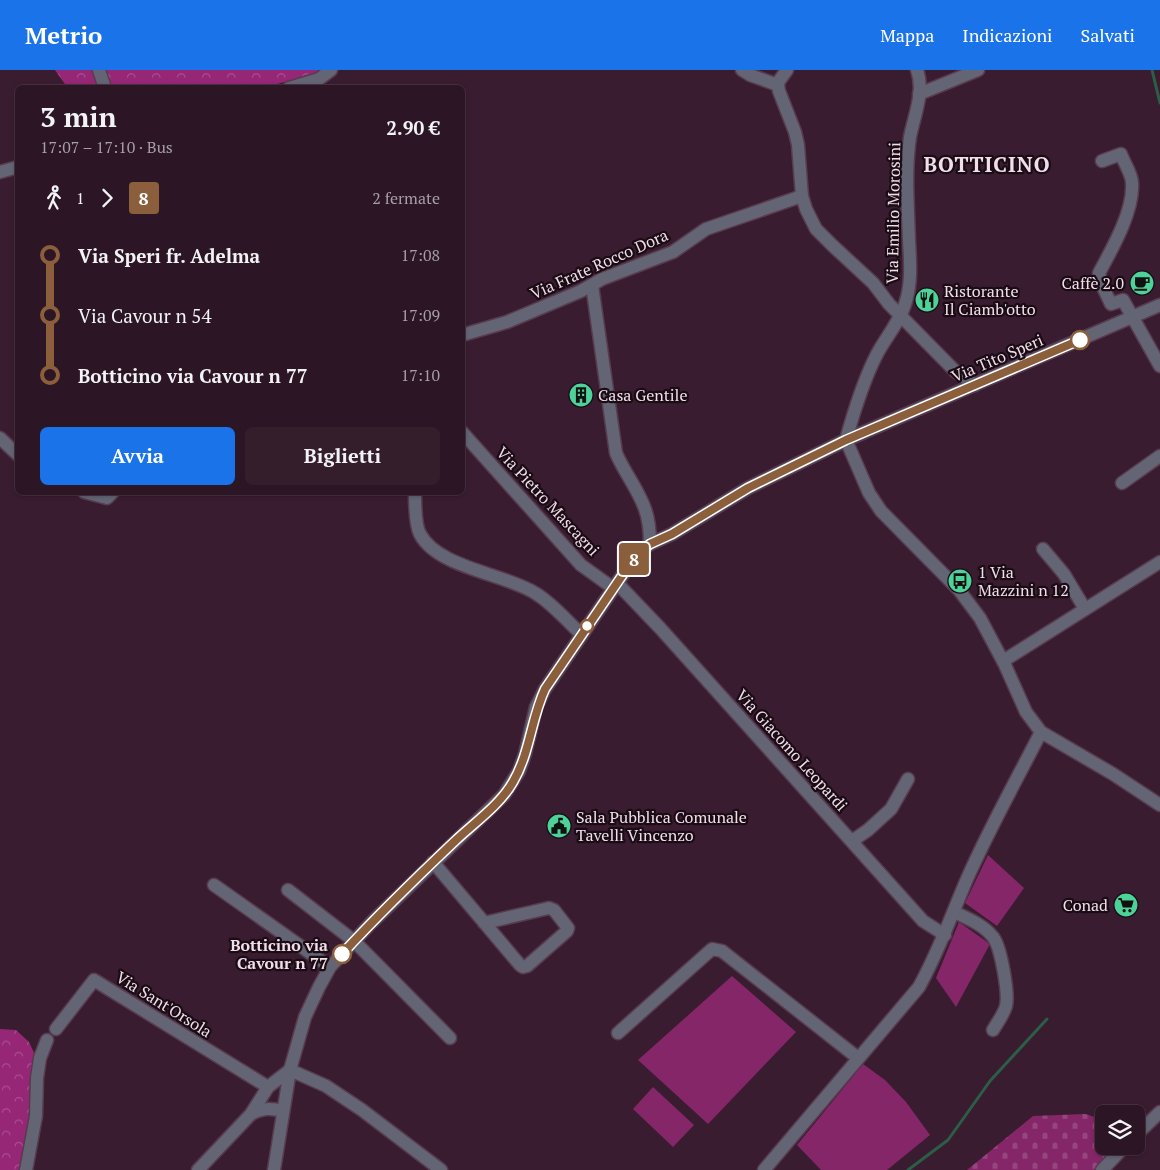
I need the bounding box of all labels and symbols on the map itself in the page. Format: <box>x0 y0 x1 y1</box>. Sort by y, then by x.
street label: Via Emilio Morosini <box>881 142 905 284</box>
district label: BOTTICINO <box>923 150 1051 178</box>
street label: Via Frate Rocco Dora <box>527 224 671 304</box>
cafe icon: Caffè 2.0 <box>1129 270 1155 296</box>
place label: Caffè 2.0 <box>1062 272 1124 294</box>
place label: Ristorante Il Ciamb'otto <box>944 280 1036 320</box>
restaurant icon: Ristorante Il Ciamb'otto <box>914 287 940 313</box>
street label: Via Tito Speri <box>948 329 1046 387</box>
unlabelled marker <box>1070 330 1090 350</box>
building icon: Casa Gentile <box>568 382 594 408</box>
place label: Casa Gentile <box>598 384 687 406</box>
street label: Via Pietro Mascagni <box>491 442 605 561</box>
line badge: 8 <box>618 543 650 575</box>
place label: 1 Via Mazzini n 12 <box>978 561 1069 601</box>
bus stop icon: 1 Via Mazzini n 12 <box>947 568 973 594</box>
unlabelled marker <box>580 619 594 633</box>
street label: Via Giacomo Leopardi <box>731 684 853 816</box>
place label: Sala Pubblica Comunale Tavelli Vincenzo <box>576 806 747 846</box>
public building icon: Sala Pubblica Comunale Tavelli Vincenzo <box>546 813 572 839</box>
supermarket icon: Conad <box>1113 892 1139 918</box>
place label: Conad <box>1063 894 1108 916</box>
place label: Botticino via Cavour n 77 <box>230 934 328 974</box>
marker: Botticino via Cavour n 77 <box>332 944 352 964</box>
street label: Via Sant'Orsola <box>112 966 216 1042</box>

